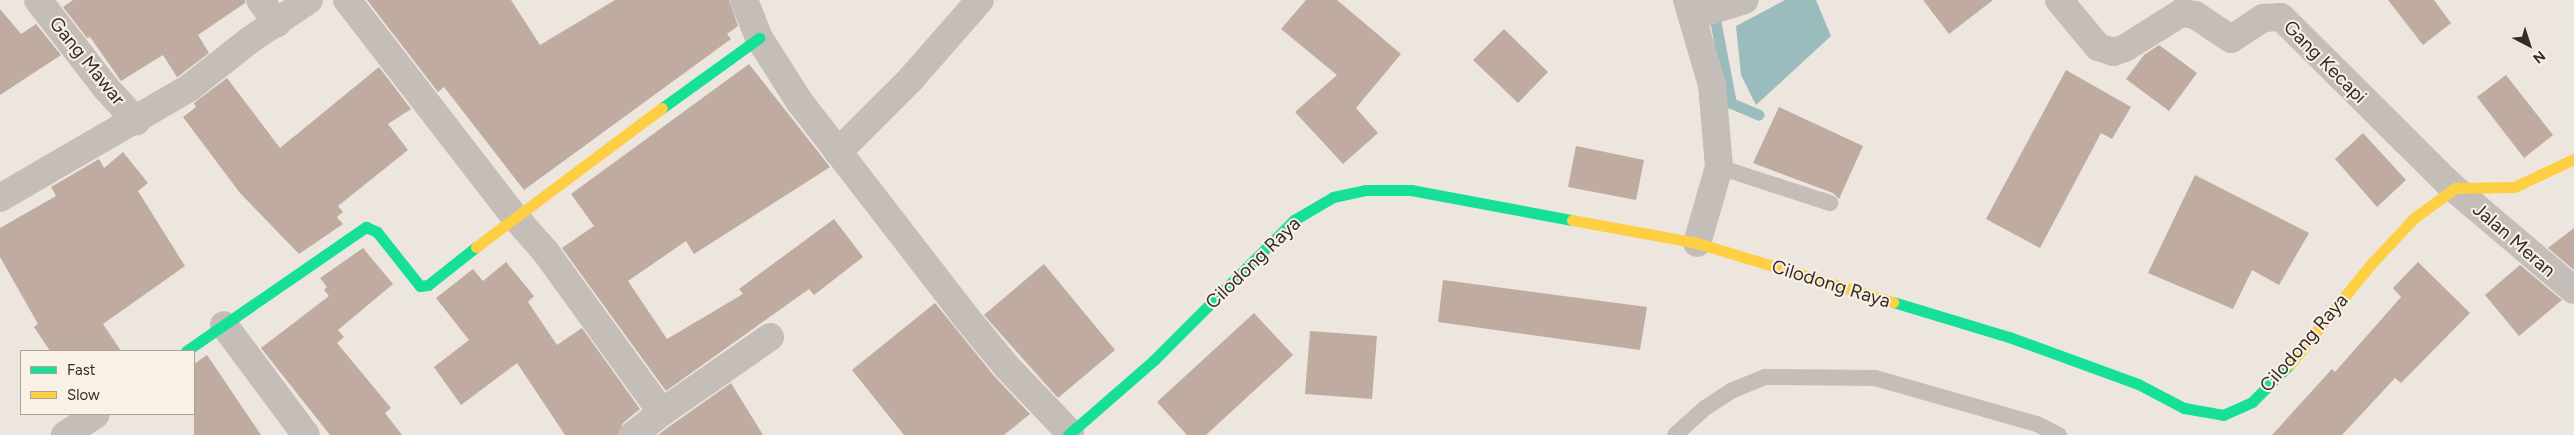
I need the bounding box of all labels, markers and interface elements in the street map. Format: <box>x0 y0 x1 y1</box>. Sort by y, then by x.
street label: Gang Mawar <box>44 12 130 110</box>
street label: Gang Kecapi <box>2279 16 2371 108</box>
north arrow <box>2504 20 2554 70</box>
text: N <box>2529 47 2549 67</box>
street label: Jalan Meran <box>2468 198 2560 282</box>
street label: Cilodong Raya <box>1201 212 1305 314</box>
street label: Cilodong Raya <box>1769 255 1893 313</box>
street label: Cilodong Raya <box>2255 289 2353 397</box>
legend <box>20 350 195 415</box>
text: Fast <box>67 361 95 379</box>
text: Slow <box>67 386 100 404</box>

